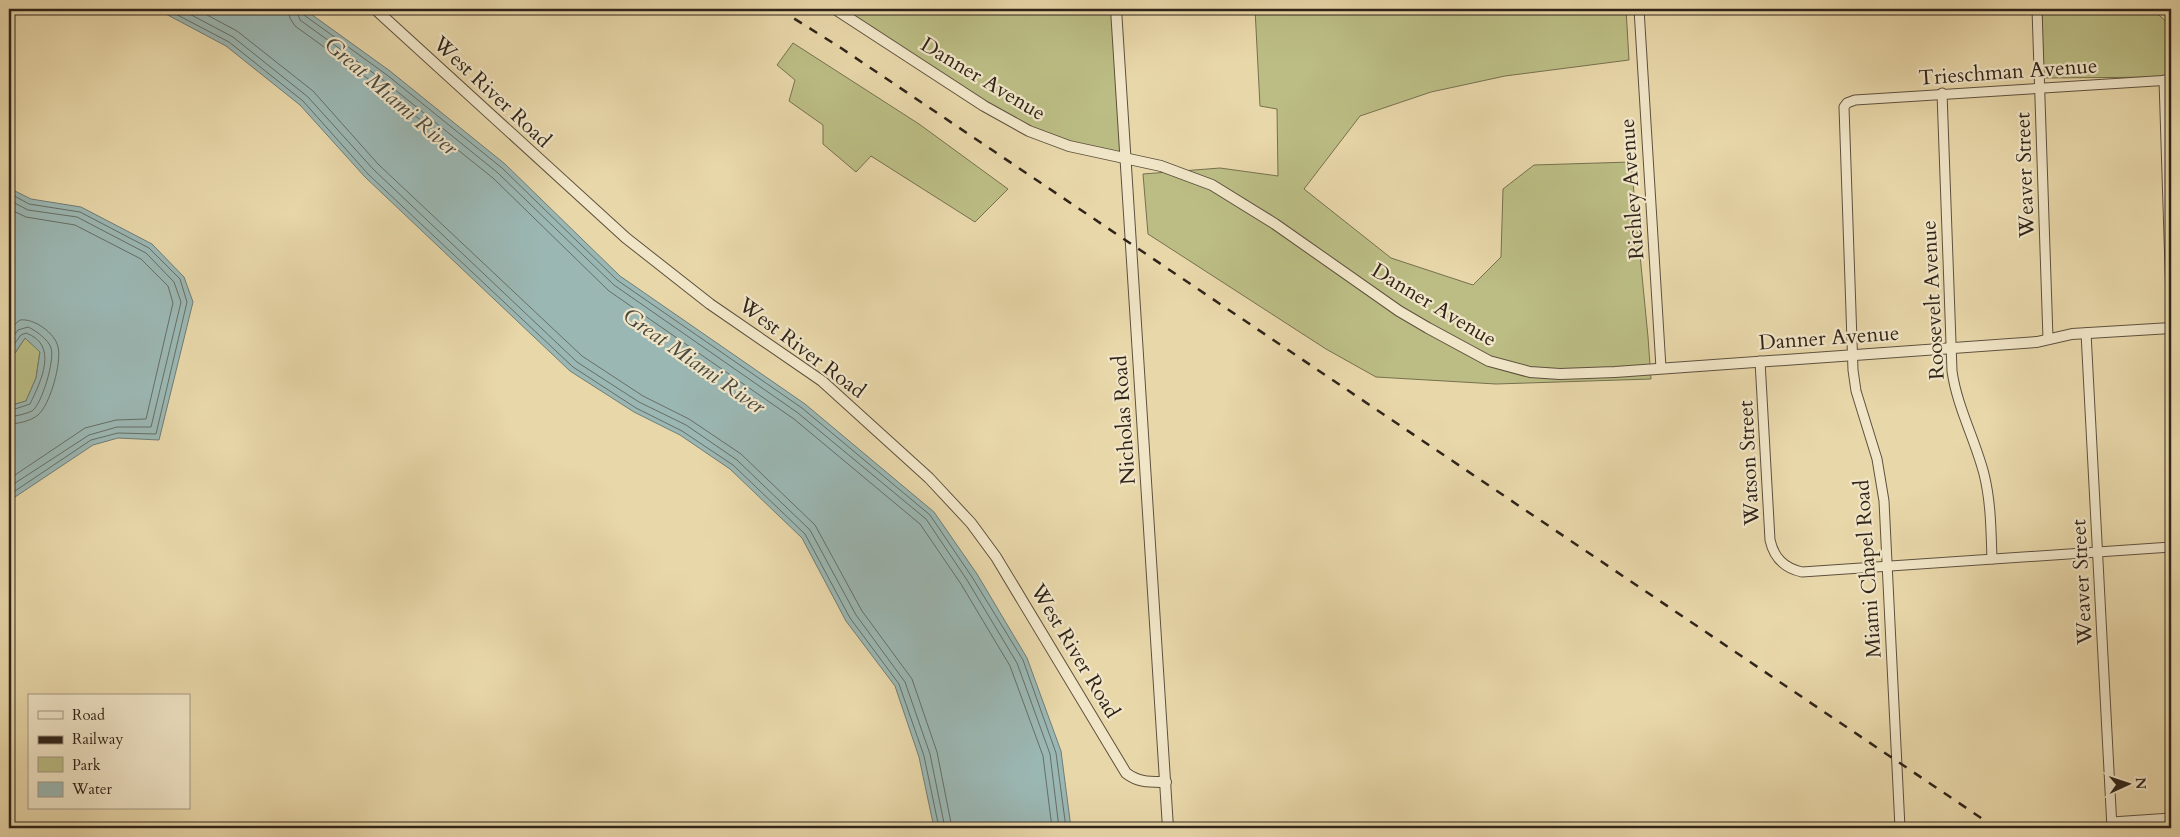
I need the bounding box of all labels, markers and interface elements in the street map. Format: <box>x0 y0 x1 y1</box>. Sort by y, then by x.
street label: West River Road <box>426 29 558 154</box>
water label: Great Miami River <box>318 30 465 163</box>
street label: Danner Avenue <box>915 30 1051 128</box>
street label: Trieschman Avenue <box>1918 51 2098 93</box>
street label: Weaver Street <box>2008 111 2042 239</box>
street label: Richley Avenue <box>1613 118 1651 260</box>
street label: Roosevelt Avenue <box>1914 220 1952 380</box>
street label: Danner Avenue <box>1366 256 1502 354</box>
street label: West River Road <box>732 290 871 405</box>
water label: Great Miami River <box>617 301 772 422</box>
street label: Danner Avenue <box>1758 319 1900 357</box>
street label: Nicholas Road <box>1105 354 1143 486</box>
street label: Watson Street <box>1731 399 1767 527</box>
street label: Miami Chapel Road <box>1847 479 1889 659</box>
street label: Weaver Street <box>2064 518 2100 647</box>
street label: West River Road <box>1023 577 1127 724</box>
legend <box>28 694 190 810</box>
text: Road <box>72 705 105 725</box>
text: Railway <box>72 729 123 749</box>
text: Park <box>72 755 101 775</box>
north arrow <box>2102 760 2152 810</box>
text: N <box>2131 777 2150 790</box>
text: Water <box>71 779 113 799</box>

